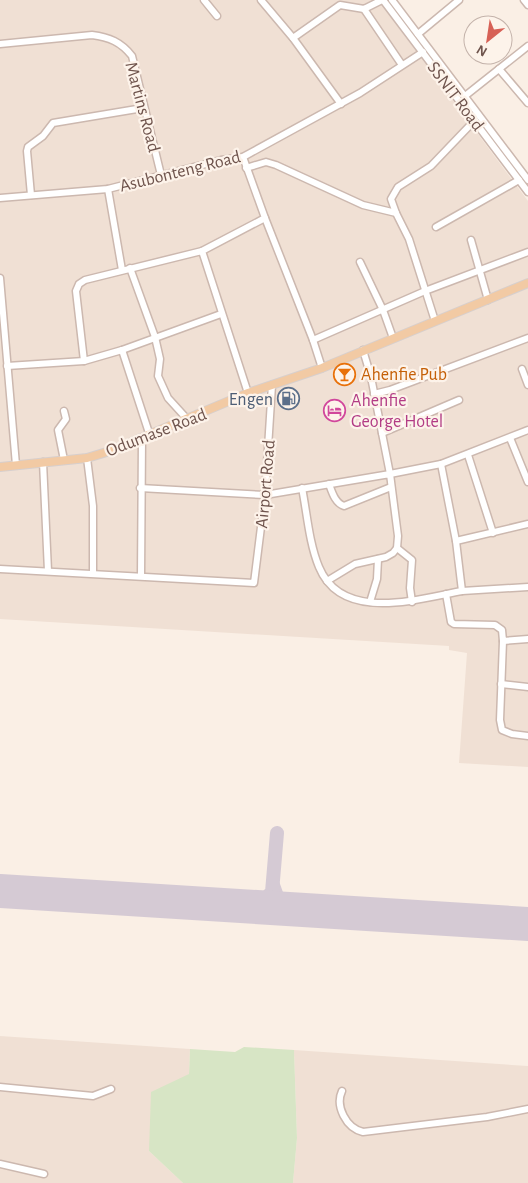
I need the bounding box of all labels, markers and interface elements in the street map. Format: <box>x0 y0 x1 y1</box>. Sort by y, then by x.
north arrow <box>463 15 513 65</box>
text: N <box>474 42 490 59</box>
street label: SSNIT Road <box>424 59 487 135</box>
street label: Martins Road <box>121 60 163 154</box>
street label: Asubonteng Road <box>118 148 243 196</box>
bar icon: Ahenfie Pub <box>333 362 357 386</box>
place label: Ahenfie Pub <box>361 366 447 384</box>
fuel station icon: Engen <box>277 387 301 411</box>
place label: Engen <box>229 391 273 409</box>
place label: Ahenfie George Hotel <box>351 392 443 431</box>
hotel icon: Ahenfie George Hotel <box>323 398 347 422</box>
street label: Odumase Road <box>104 406 209 460</box>
street label: Airport Road <box>253 439 279 529</box>

